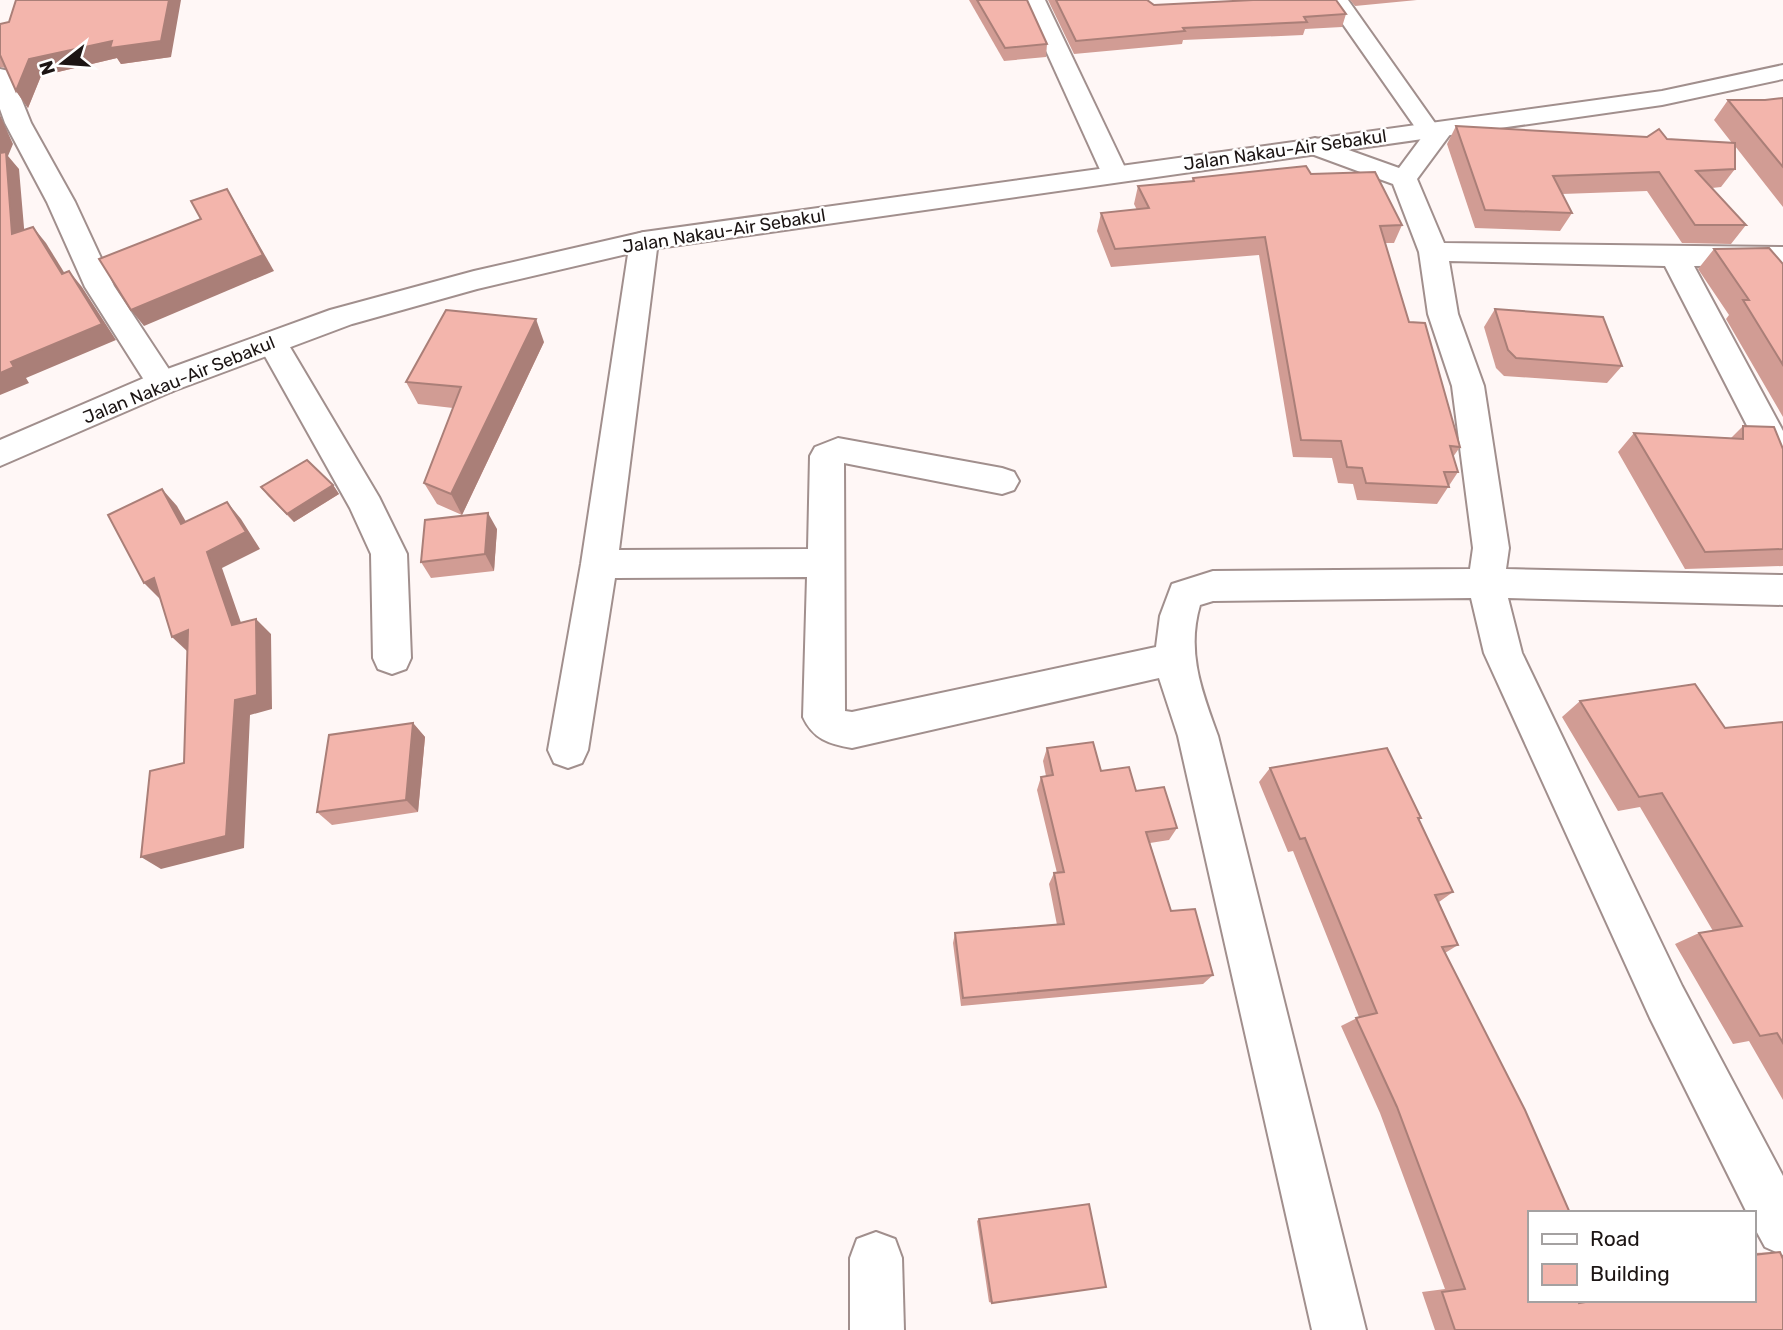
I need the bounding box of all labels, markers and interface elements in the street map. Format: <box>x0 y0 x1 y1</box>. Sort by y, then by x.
north arrow <box>28 28 98 98</box>
text: N <box>34 58 60 78</box>
street label: Jalan Nakau-Air Sebakul <box>1182 125 1388 175</box>
street label: Jalan Nakau-Air Sebakul <box>621 204 827 258</box>
street label: Jalan Nakau-Air Sebakul <box>80 331 278 429</box>
legend <box>1528 1211 1755 1302</box>
text: Road <box>1590 1226 1640 1251</box>
text: Building <box>1590 1261 1670 1286</box>

